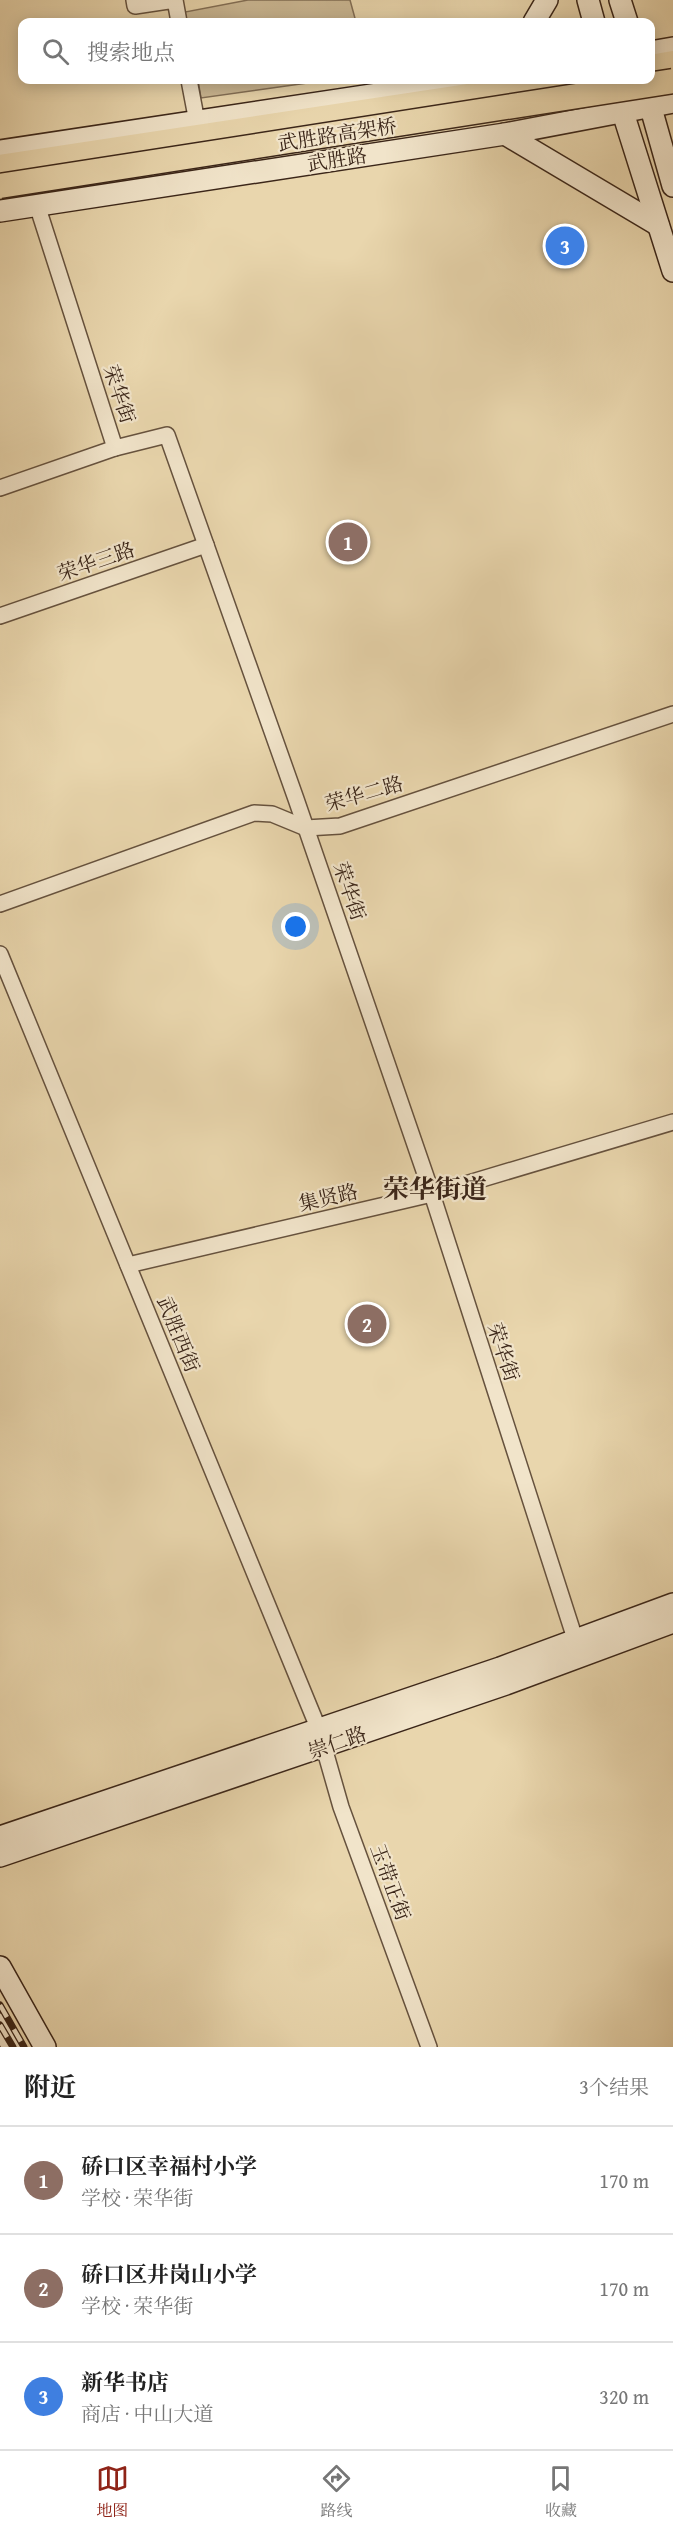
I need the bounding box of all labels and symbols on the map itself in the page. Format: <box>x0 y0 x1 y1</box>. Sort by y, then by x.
street label: 武胜路高架桥 <box>275 110 399 158</box>
street label: 武胜路 <box>305 140 369 178</box>
pin: 3 <box>546 224 584 268</box>
street label: 荣华街 <box>97 361 143 427</box>
pin: 1 <box>328 520 368 564</box>
street label: 荣华三路 <box>53 534 139 588</box>
street label: 荣华二路 <box>322 768 406 818</box>
street label: 荣华街 <box>327 858 373 924</box>
your location <box>281 912 310 941</box>
district label: 荣华街道 <box>383 1169 487 1208</box>
street label: 集贤路 <box>296 1176 360 1218</box>
street label: 武胜西街 <box>151 1291 207 1377</box>
pin: 2 <box>348 1302 386 1346</box>
street label: 荣华街 <box>481 1319 527 1385</box>
street label: 崇仁路 <box>304 1719 370 1765</box>
street label: 玉带正街 <box>364 1839 418 1925</box>

